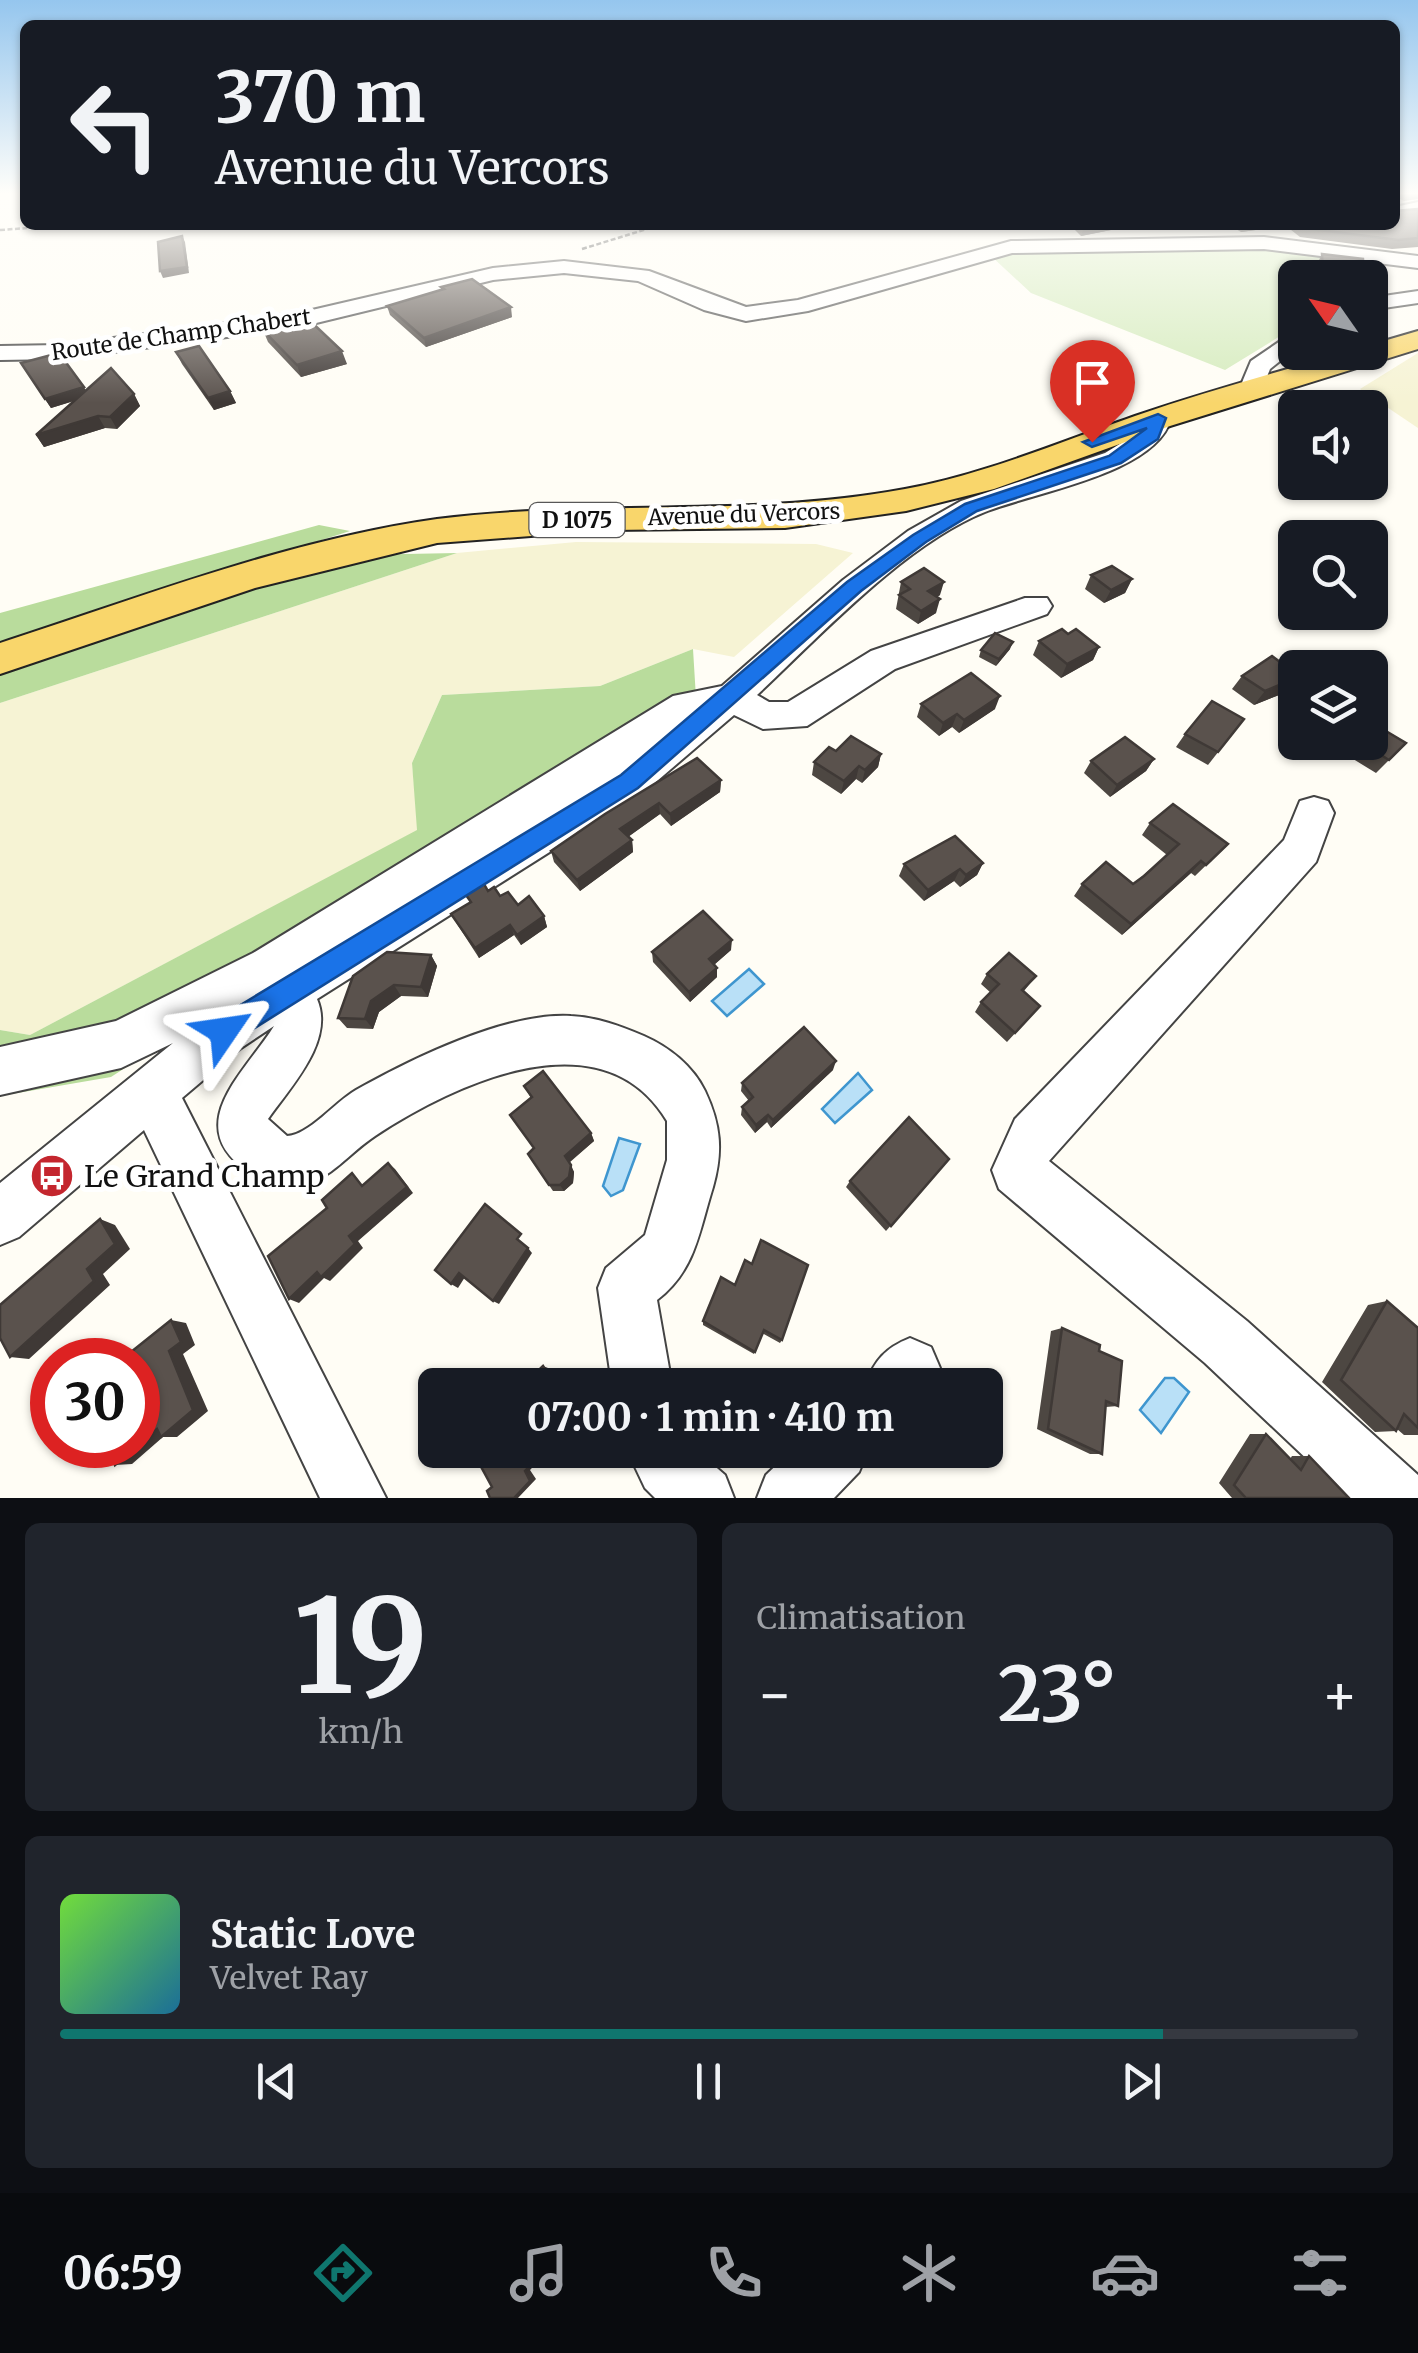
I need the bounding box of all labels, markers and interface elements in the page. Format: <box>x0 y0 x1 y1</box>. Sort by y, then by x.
text: 370 m <box>215 53 425 141</box>
icon: left <box>50 60 180 190</box>
text: Avenue du Vercors <box>215 140 610 196</box>
north arrow <box>1278 260 1388 370</box>
map controls <box>1278 260 1388 760</box>
street label: Route de Champ Chabert <box>49 302 313 366</box>
pin <box>1050 340 1135 443</box>
icon: arrive <box>1065 355 1120 410</box>
button: sound <box>1278 390 1388 500</box>
street label: Avenue du Vercors <box>646 497 841 531</box>
road number: D 1075 <box>530 503 624 537</box>
button: search <box>1278 520 1388 630</box>
button: layers <box>1278 650 1388 760</box>
position arrow <box>172 979 276 1083</box>
bus stop icon: Le Grand Champ <box>29 1153 75 1199</box>
place label: Le Grand Champ <box>84 1157 325 1195</box>
speed limit sign: 30 <box>30 1338 160 1468</box>
text: 07:00 · 1 min · 410 m <box>527 1394 894 1441</box>
text: 19 <box>294 1565 428 1728</box>
text: Climatisation <box>757 1598 965 1638</box>
text: 23° <box>998 1647 1117 1741</box>
text: − <box>757 1660 793 1729</box>
text: + <box>1321 1660 1358 1729</box>
text: km/h <box>318 1712 403 1752</box>
text: Static Love <box>210 1911 415 1958</box>
text: Velvet Ray <box>210 1958 368 1998</box>
icon: previous <box>249 2054 304 2109</box>
icon: pause <box>681 2054 736 2109</box>
icon: next <box>1114 2054 1169 2109</box>
icon: directions <box>308 2238 378 2308</box>
icon: music <box>504 2238 574 2308</box>
icon: phone <box>699 2238 769 2308</box>
icon: climate <box>894 2238 964 2308</box>
icon: car <box>1090 2238 1160 2308</box>
icon: filters <box>1285 2238 1355 2308</box>
text: 06:59 <box>63 2245 183 2301</box>

